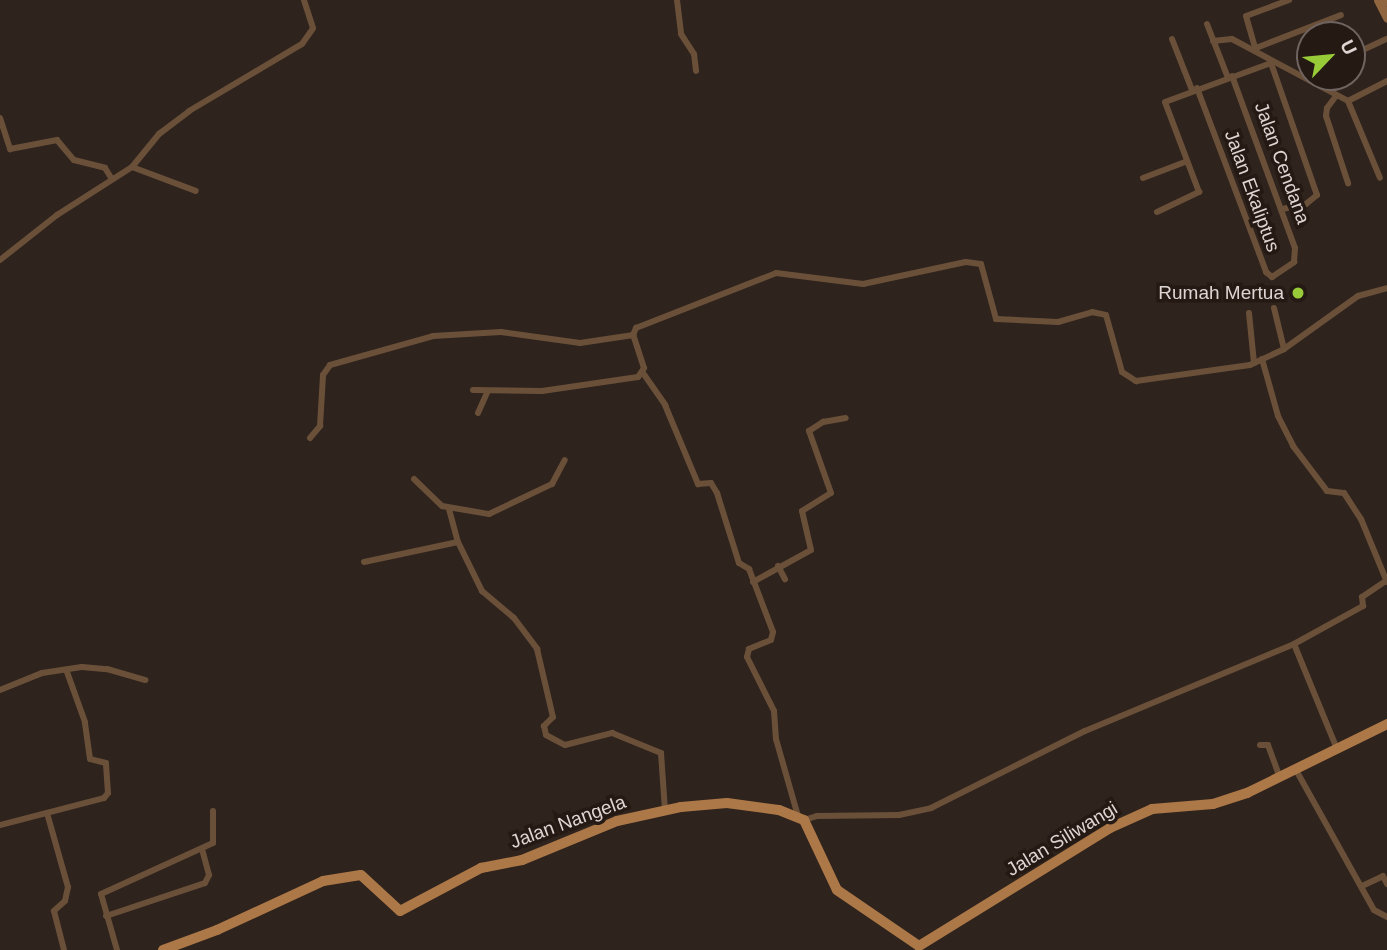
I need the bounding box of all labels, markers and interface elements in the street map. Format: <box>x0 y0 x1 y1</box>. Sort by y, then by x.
north arrow <box>1296 21 1366 91</box>
text: U <box>1336 37 1361 58</box>
street label: Jalan Cendana <box>1249 99 1315 227</box>
street label: Jalan Ekaliptus <box>1219 127 1285 255</box>
place label: Rumah Mertua <box>1158 282 1284 304</box>
marker: Rumah Mertua <box>1290 285 1306 301</box>
street label: Jalan Nangela <box>507 791 629 853</box>
street label: Jalan Siliwangi <box>1002 797 1122 881</box>

